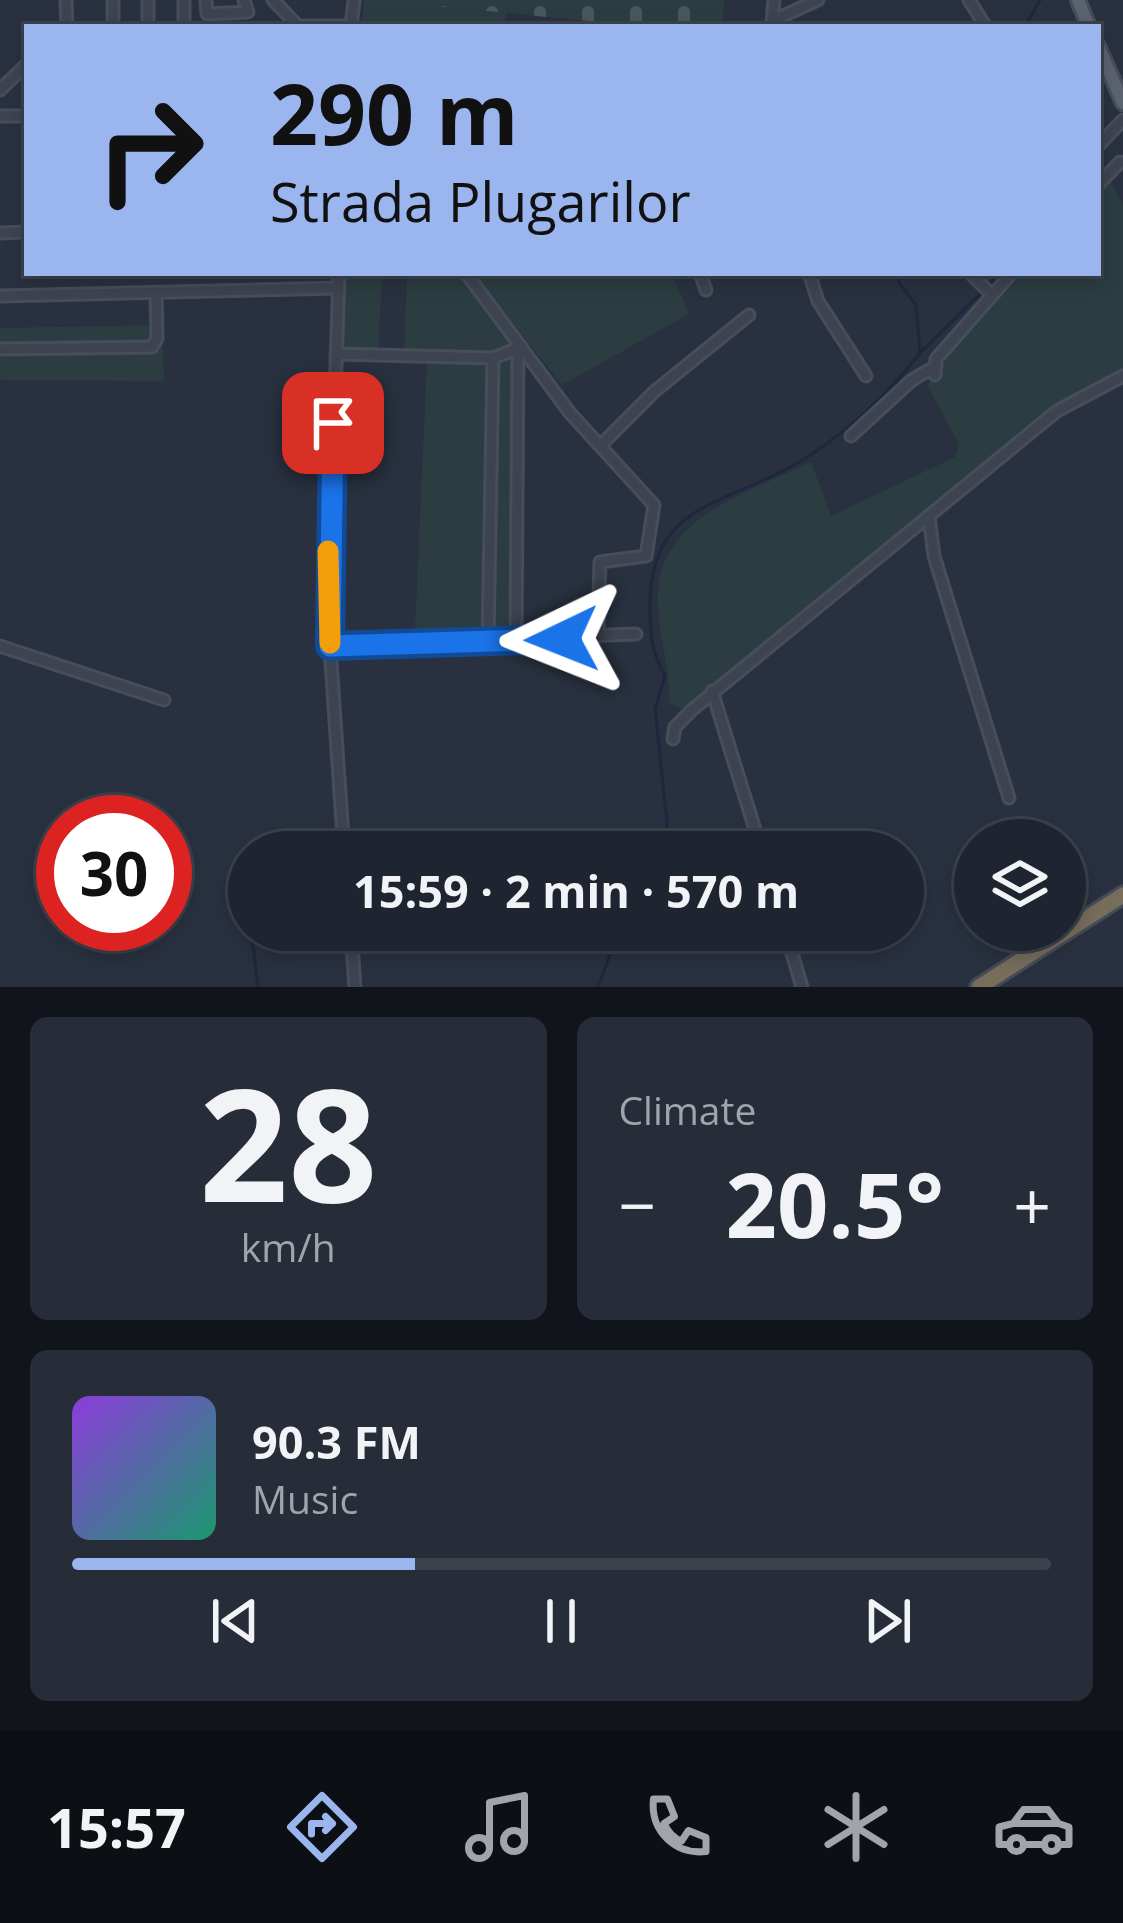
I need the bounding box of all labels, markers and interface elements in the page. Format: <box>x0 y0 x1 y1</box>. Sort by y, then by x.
text: 290 m <box>270 55 518 170</box>
icon: right <box>72 72 228 228</box>
text: Strada Plugarilor <box>270 164 690 238</box>
pin <box>282 372 384 474</box>
icon: arrive <box>300 390 366 456</box>
position arrow <box>499 576 625 702</box>
speed limit sign: 30 <box>36 795 192 951</box>
map controls <box>954 819 1086 951</box>
button: layers <box>954 819 1086 951</box>
text: 15:59 · 2 min · 570 m <box>353 860 799 921</box>
text: 28 <box>199 1035 377 1248</box>
text: Climate <box>619 1083 756 1136</box>
text: 20.5° <box>725 1142 944 1264</box>
text: − <box>619 1159 656 1249</box>
text: + <box>1013 1159 1051 1249</box>
text: km/h <box>241 1220 336 1273</box>
text: 90.3 FM <box>252 1411 421 1472</box>
text: Music <box>252 1472 358 1525</box>
icon: previous <box>202 1588 268 1654</box>
icon: pause <box>528 1588 594 1654</box>
icon: next <box>855 1588 921 1654</box>
icon: directions <box>280 1785 364 1869</box>
icon: music <box>458 1785 542 1869</box>
icon: phone <box>636 1785 720 1869</box>
icon: climate <box>814 1785 898 1869</box>
icon: car <box>992 1785 1076 1869</box>
text: 15:57 <box>47 1790 186 1864</box>

